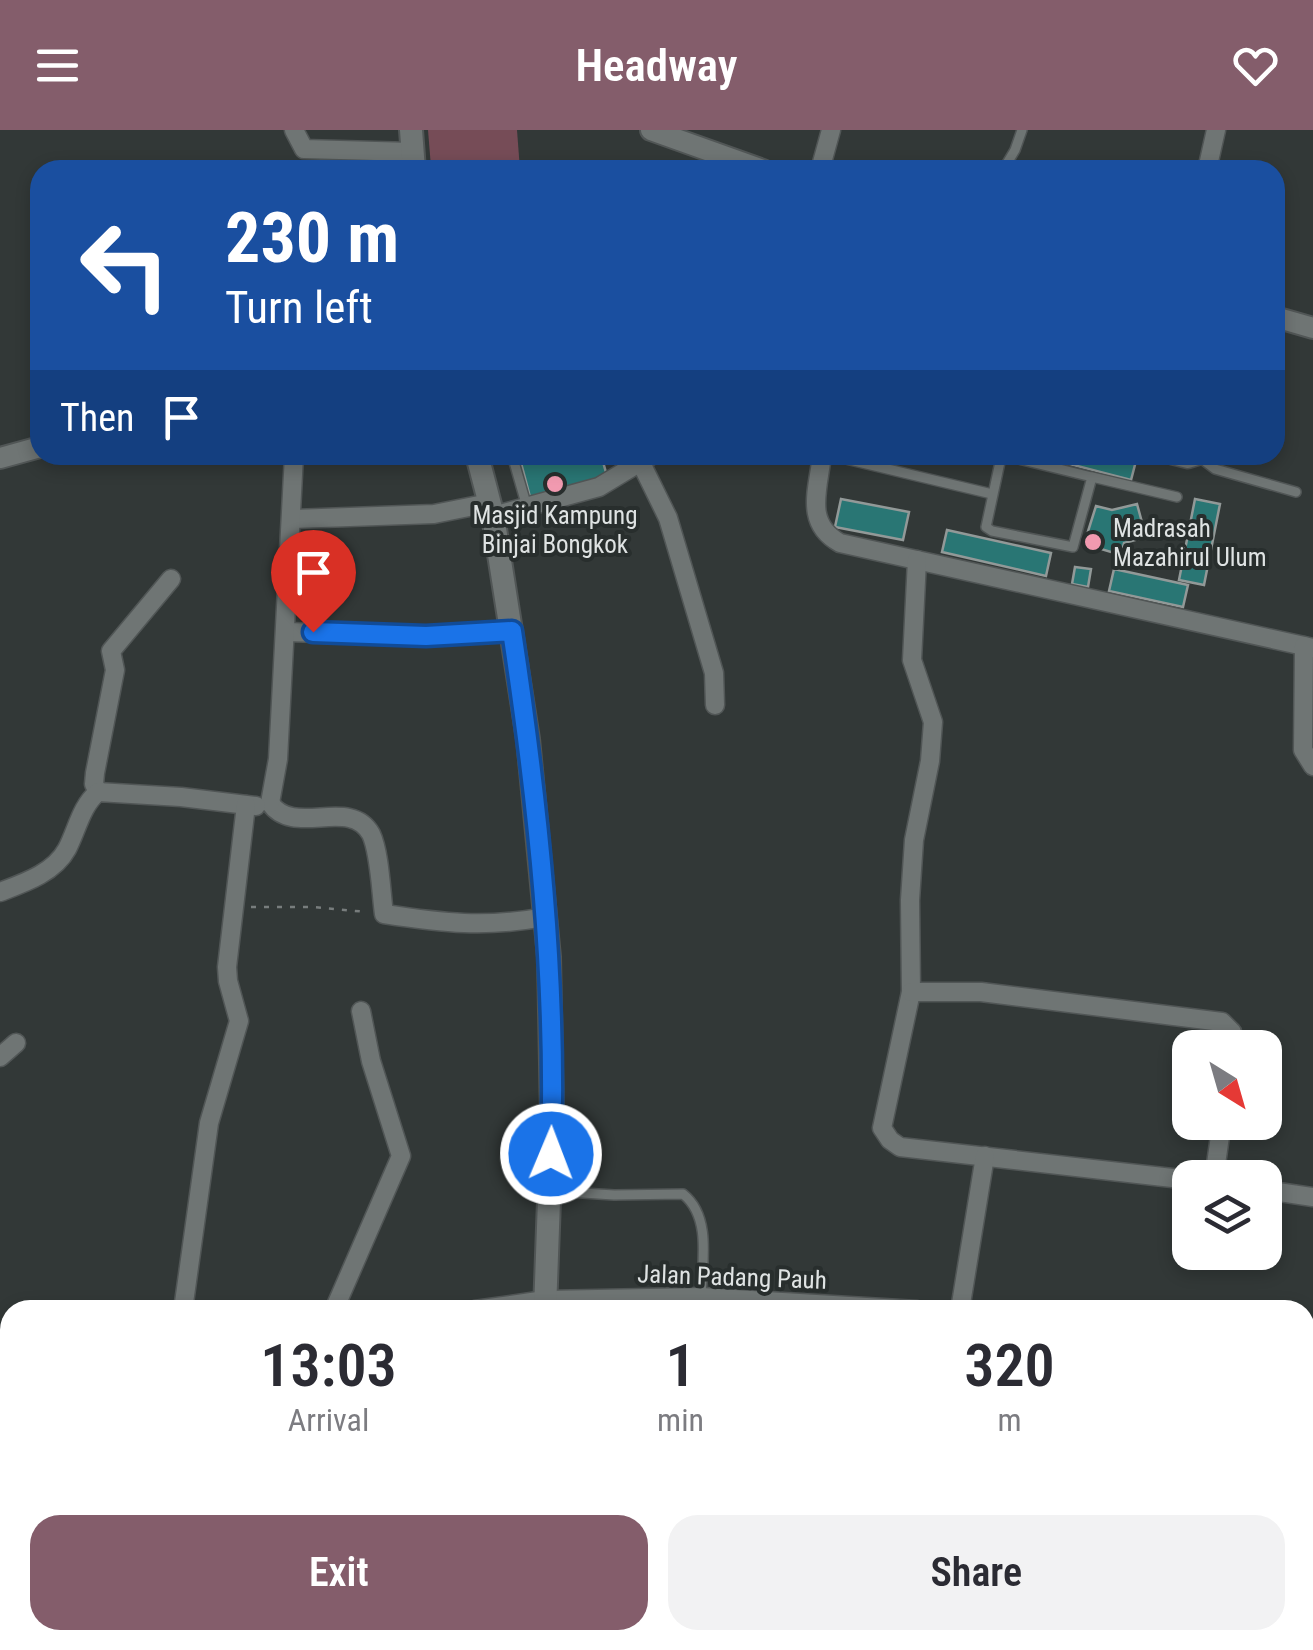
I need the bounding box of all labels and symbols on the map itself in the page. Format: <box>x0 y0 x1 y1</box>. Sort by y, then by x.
marker: Masjid Kampung Binjai Bongkok <box>544 473 566 495</box>
place label: Masjid Kampung Binjai Bongkok <box>472 501 638 559</box>
place label: Madrasah Mazahirul Ulum <box>1113 514 1266 572</box>
pin <box>271 530 356 633</box>
marker: Madrasah Mazahirul Ulum <box>1082 531 1104 553</box>
north arrow <box>1172 1030 1282 1140</box>
position arrow <box>499 1102 603 1206</box>
street label: Jalan Padang Pauh <box>637 1259 827 1295</box>

